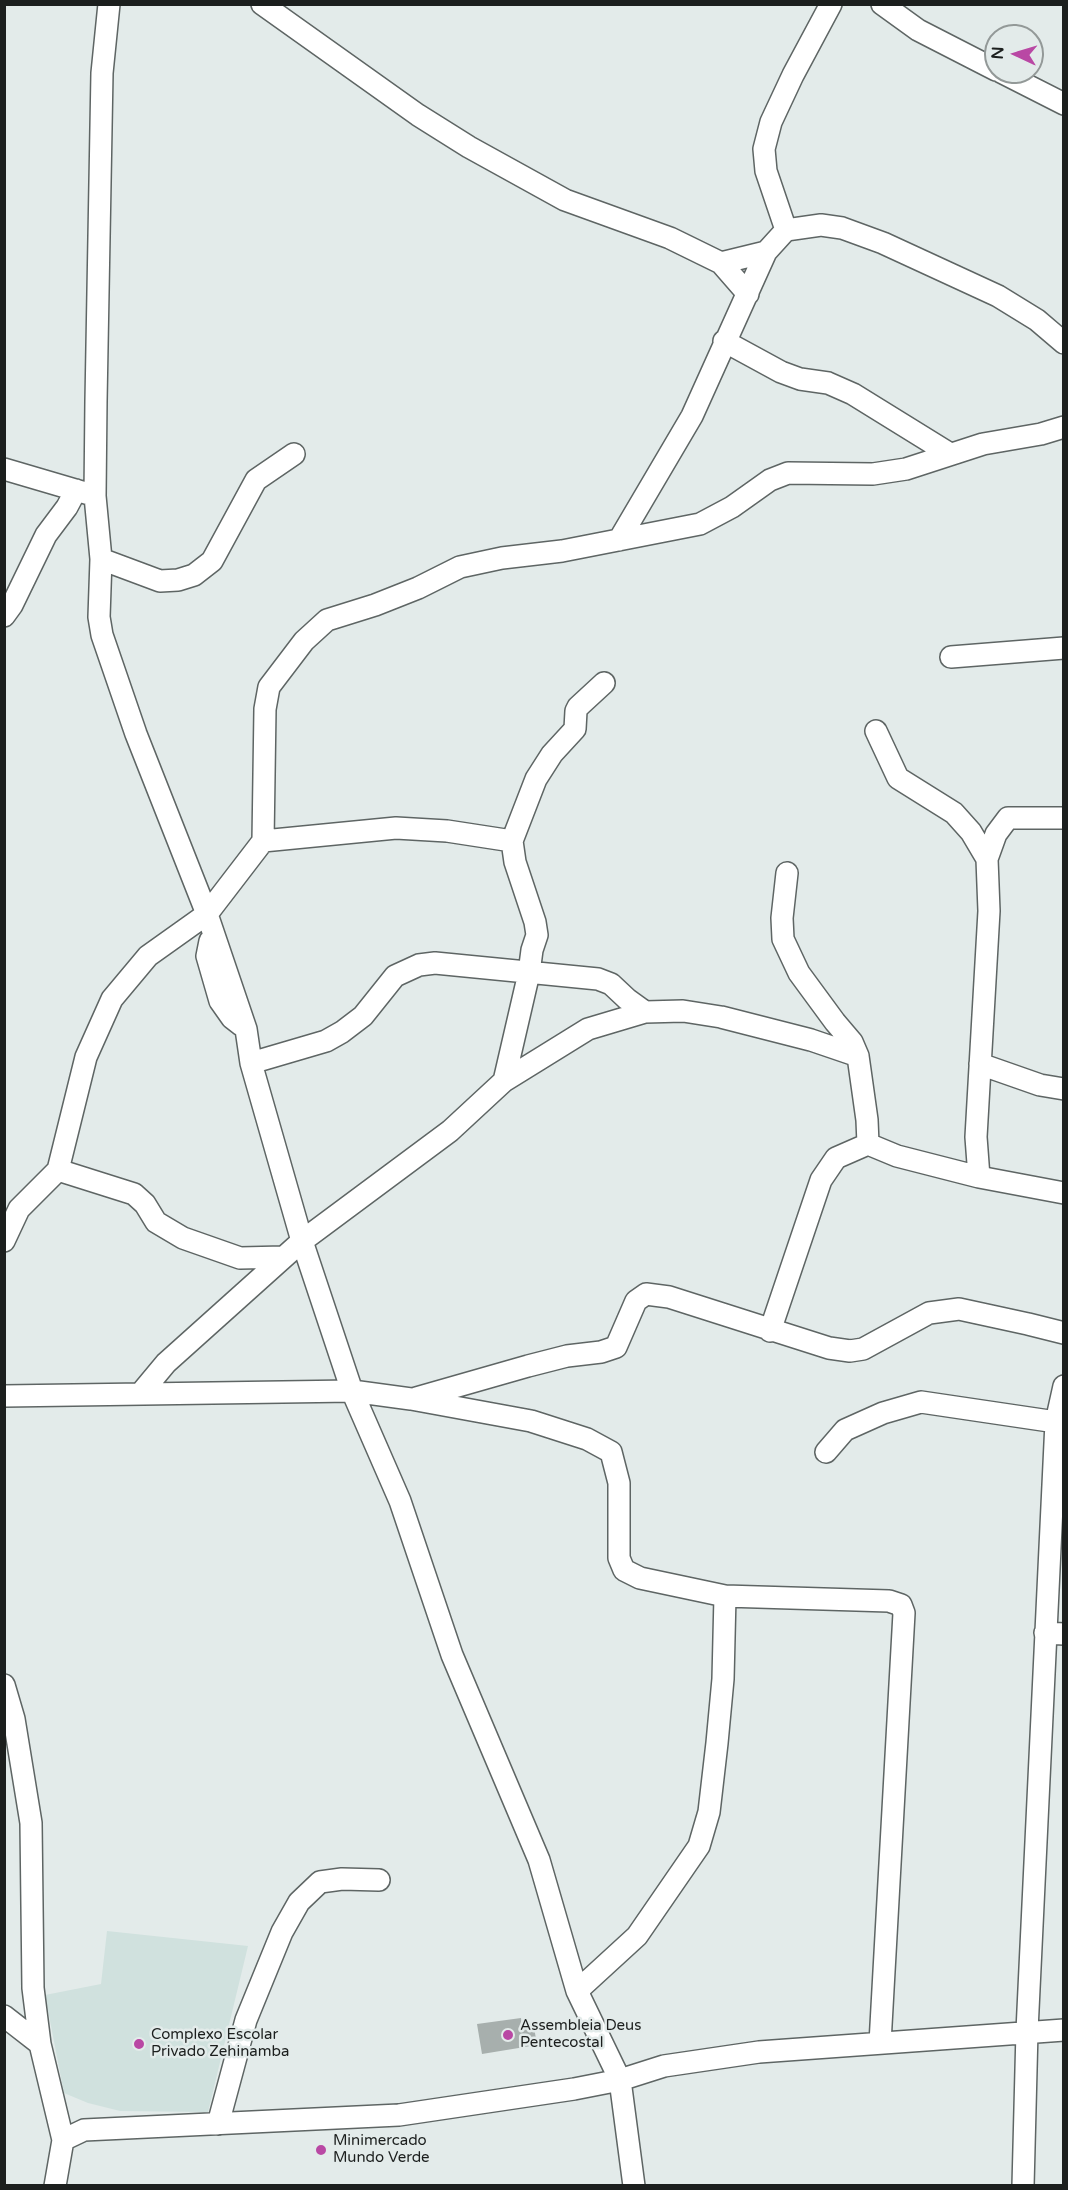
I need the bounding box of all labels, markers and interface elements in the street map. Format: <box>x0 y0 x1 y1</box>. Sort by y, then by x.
north arrow <box>984 24 1044 84</box>
text: N <box>988 46 1008 60</box>
place label: Assembleia Deus Pentecostal <box>520 2017 641 2052</box>
place label: Complexo Escolar Privado Zehinamba <box>151 2026 289 2061</box>
marker: Assembleia Deus Pentecostal <box>501 2028 515 2042</box>
marker: Complexo Escolar Privado Zehinamba <box>132 2037 146 2051</box>
place label: Minimercado Mundo Verde <box>333 2132 430 2167</box>
marker: Minimercado Mundo Verde <box>314 2143 328 2157</box>

